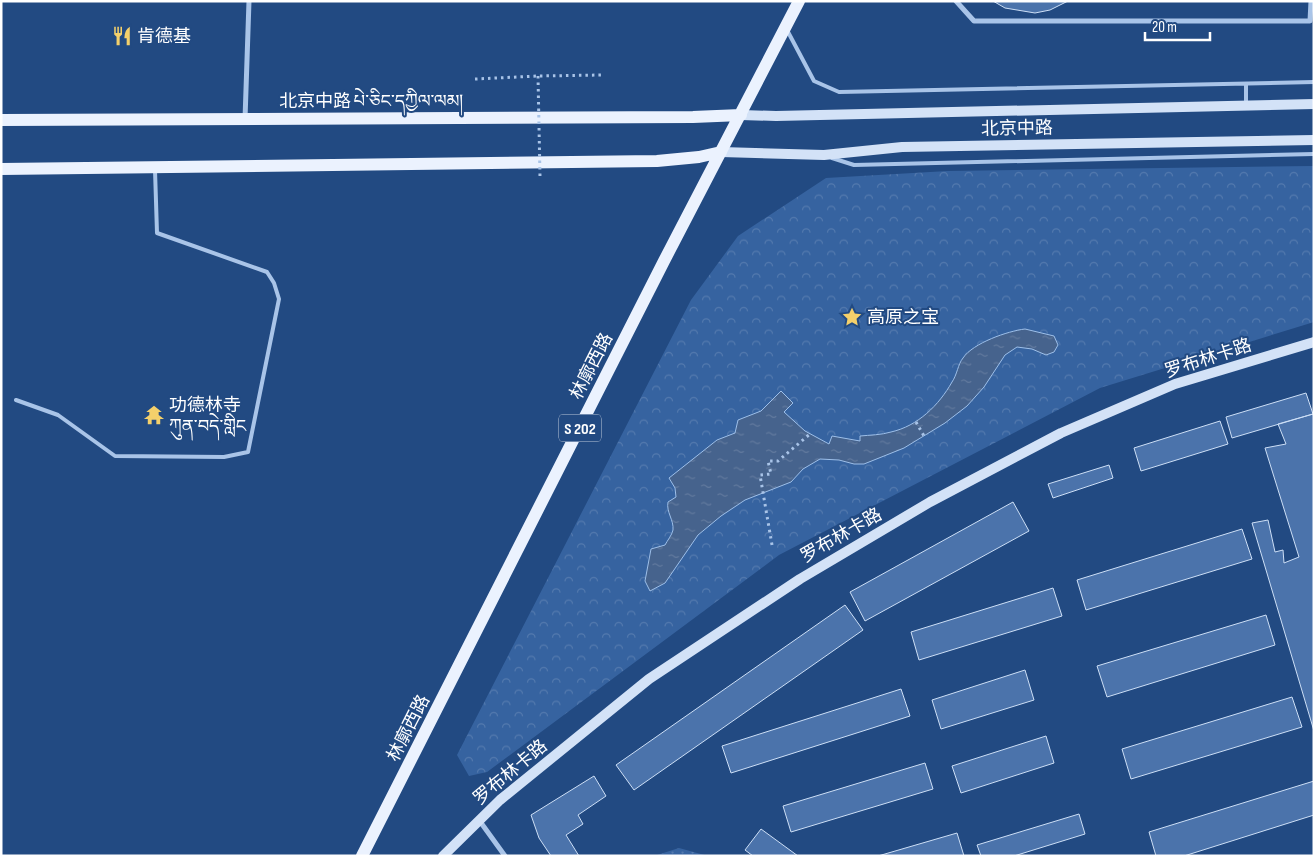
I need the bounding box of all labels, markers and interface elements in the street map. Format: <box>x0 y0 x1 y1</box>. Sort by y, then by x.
scale bar <box>1145 10 1210 42</box>
text: 20 m <box>1152 18 1177 37</box>
restaurant icon: 肯德基 <box>111 25 133 47</box>
place label: 肯德基 <box>137 26 191 47</box>
street label: 北京中路 པེ་ཅིང་དཀྱིལ་ལམ། <box>279 87 463 116</box>
street label: 北京中路 <box>981 117 1053 140</box>
place icon: 高原之宝 <box>841 306 863 328</box>
place label: 高原之宝 <box>867 307 939 328</box>
street label: 林廓西路 <box>566 329 617 403</box>
street label: 罗布林卡路 <box>1162 335 1254 382</box>
place label: 功德林寺 ཀུན་བདེ་གླིང <box>169 395 247 441</box>
temple icon: 功德林寺 ཀུན་བདེ་གླིང <box>143 404 165 426</box>
road number: S 202 <box>559 414 601 442</box>
street label: 罗布林卡路 <box>797 504 885 567</box>
street label: 林廓西路 <box>383 691 434 765</box>
street label: 罗布林卡路 <box>469 735 552 809</box>

